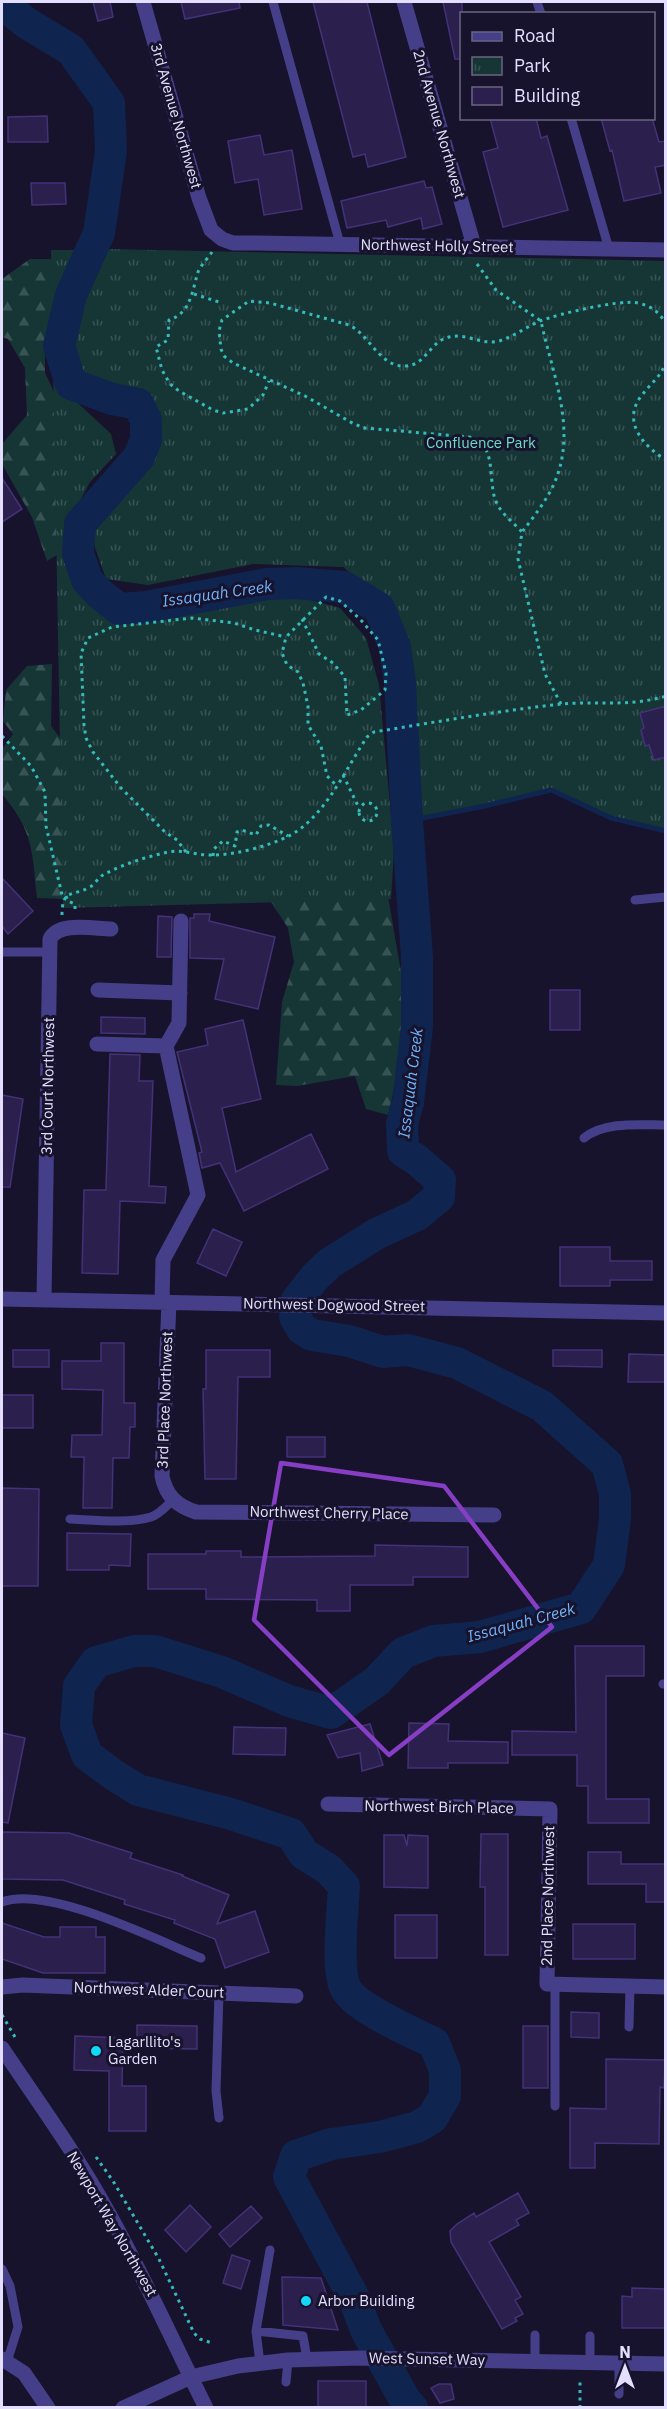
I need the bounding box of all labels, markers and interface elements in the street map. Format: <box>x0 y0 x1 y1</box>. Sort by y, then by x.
legend <box>460 12 655 120</box>
text: Road <box>514 24 555 47</box>
street label: 3rd Avenue Northwest <box>147 41 206 191</box>
street label: 2nd Avenue Northwest <box>409 47 470 200</box>
text: Park <box>514 54 551 77</box>
text: Building <box>514 84 581 107</box>
street label: Northwest Holly Street <box>360 235 514 256</box>
park label: Confluence Park <box>426 433 536 452</box>
water label: Issaquah Creek <box>161 575 274 611</box>
street label: 3rd Court Northwest <box>37 1017 58 1155</box>
water label: Issaquah Creek <box>393 1026 427 1139</box>
street label: Northwest Dogwood Street <box>243 1293 425 1316</box>
street label: 3rd Place Northwest <box>153 1331 176 1469</box>
street label: Northwest Cherry Place <box>249 1502 409 1523</box>
water label: Issaquah Creek <box>465 1598 578 1646</box>
street label: Northwest Birch Place <box>364 1796 514 1817</box>
street label: 2nd Place Northwest <box>537 1826 558 1966</box>
street label: Northwest Alder Court <box>73 1977 225 2002</box>
place label: Lagarllito's Garden <box>108 2032 181 2068</box>
marker: Lagarllito's Garden <box>89 2044 103 2058</box>
street label: Newport Way Northwest <box>63 2148 162 2300</box>
place label: Arbor Building <box>318 2291 414 2310</box>
marker: Arbor Building <box>299 2294 313 2308</box>
north arrow <box>595 2337 655 2397</box>
text: N <box>619 2342 631 2362</box>
street label: West Sunset Way <box>369 2348 486 2369</box>

